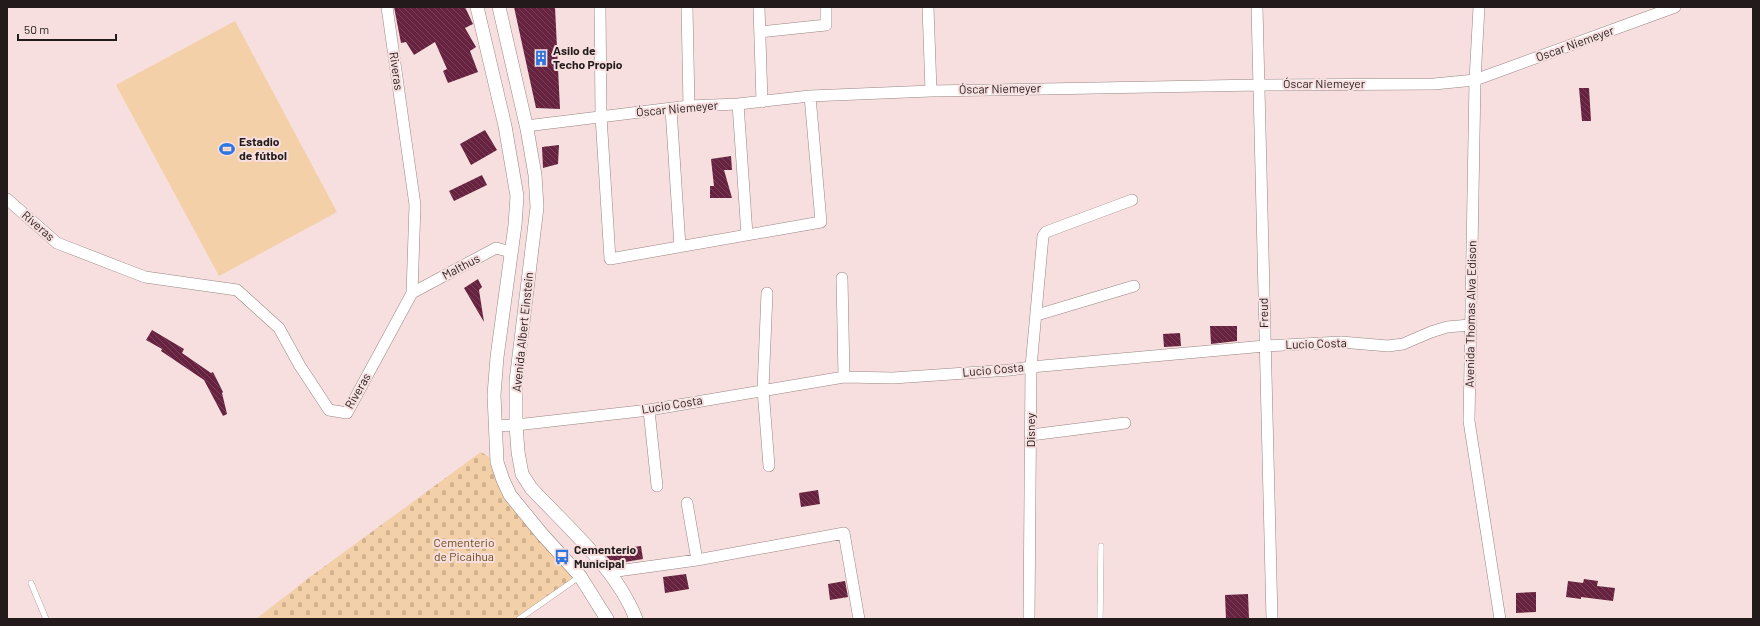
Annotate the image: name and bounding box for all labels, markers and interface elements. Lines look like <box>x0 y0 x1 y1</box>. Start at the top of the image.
scale bar <box>18 16 116 42</box>
text: 50 m <box>24 22 49 36</box>
street label: Oscar Niemeyer <box>1534 22 1616 64</box>
place label: Asilo de Techo Propio <box>553 43 623 71</box>
building icon: Asilo de Techo Propio <box>532 49 550 67</box>
street label: Riveras <box>387 51 407 91</box>
street label: Óscar Niemeyer <box>1283 76 1366 90</box>
street label: Óscar Niemeyer <box>959 80 1042 96</box>
street label: Óscar Niemeyer <box>635 97 719 119</box>
place label: Estadio de fútbol <box>239 134 287 162</box>
sports icon: Estadio de fútbol <box>218 140 236 158</box>
street label: Riveras <box>20 207 58 243</box>
street label: Avenida Thomas Alva Edison <box>1462 240 1478 388</box>
street label: Malthus <box>439 250 482 282</box>
street label: Avenida Albert Einstein <box>509 271 535 392</box>
street label: Freud <box>1256 298 1270 328</box>
street label: Lucio Costa <box>1285 335 1347 351</box>
street label: Lucio Costa <box>962 359 1024 379</box>
street label: Riveras <box>341 370 373 411</box>
street label: Lucio Costa <box>640 392 703 416</box>
street label: Disney <box>1023 412 1037 447</box>
park label: Cementerio de Picaihua <box>434 535 494 563</box>
place label: Cementerio Municipal <box>574 542 637 570</box>
bus stop icon: Cementerio Municipal <box>553 548 571 566</box>

